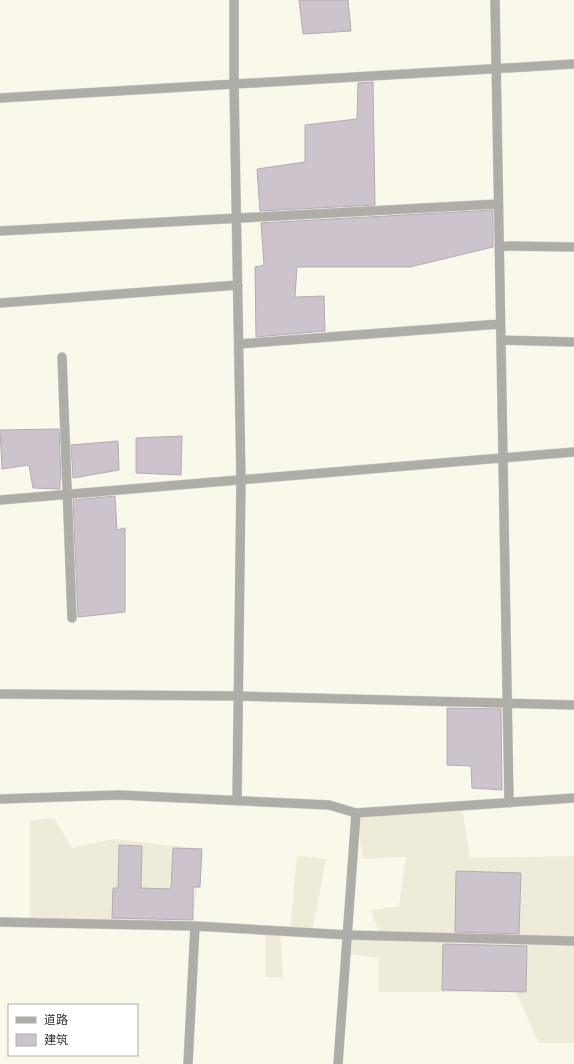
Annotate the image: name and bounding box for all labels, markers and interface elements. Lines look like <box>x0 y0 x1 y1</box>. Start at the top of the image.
legend <box>8 1004 138 1056</box>
text: 道路 <box>44 1011 68 1028</box>
text: 建筑 <box>44 1031 68 1048</box>

